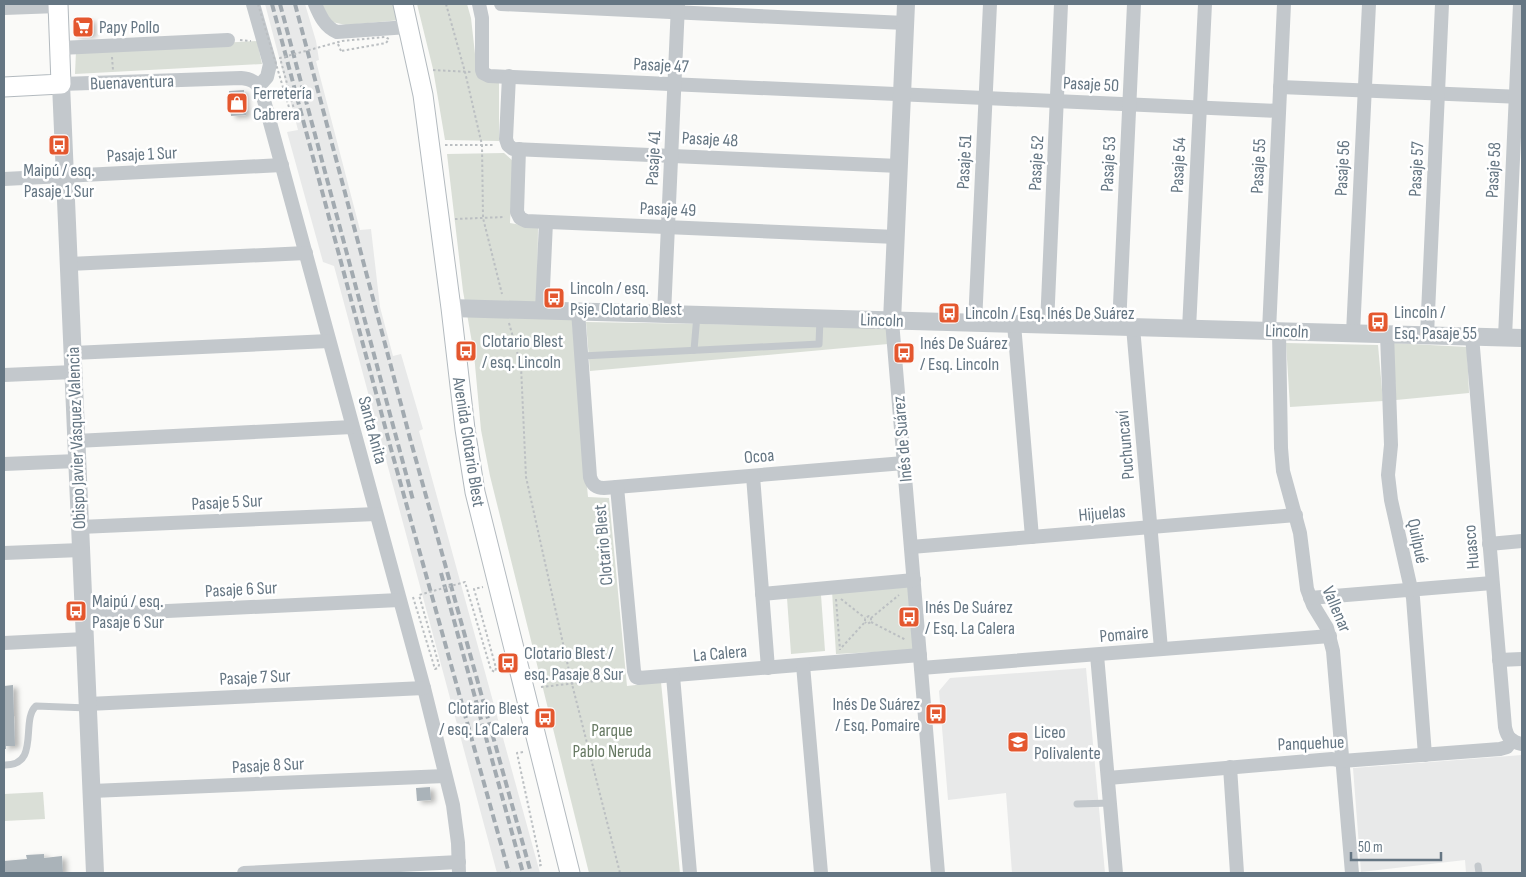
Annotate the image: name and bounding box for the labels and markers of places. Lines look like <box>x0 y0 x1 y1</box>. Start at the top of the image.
supermarket icon: Papy Pollo <box>71 15 95 39</box>
place label: Papy Pollo <box>99 17 160 38</box>
place label: Ferretería Cabrera <box>253 83 312 125</box>
shop icon: Ferretería Cabrera <box>225 91 249 115</box>
bus stop icon: Maipú / esq. Pasaje 1 Sur <box>47 133 71 157</box>
place label: Maipú / esq. Pasaje 1 Sur <box>23 160 95 202</box>
place label: Lincoln / esq. Psje. Clotario Blest <box>570 278 683 320</box>
bus stop icon: Lincoln / esq. Psje. Clotario Blest <box>542 286 566 310</box>
bus stop icon: Lincoln / Esq. Inés De Suárez <box>937 301 961 325</box>
place label: Lincoln / Esq. Pasaje 55 <box>1394 302 1477 344</box>
place label: Lincoln / Esq. Inés De Suárez <box>965 303 1135 324</box>
bus stop icon: Lincoln / Esq. Pasaje 55 <box>1366 310 1390 334</box>
place label: Clotario Blest / esq. Lincoln <box>482 331 564 373</box>
place label: Inés De Suárez / Esq. Lincoln <box>920 333 1008 375</box>
bus stop icon: Clotario Blest / esq. Lincoln <box>454 339 478 363</box>
bus stop icon: Inés De Suárez / Esq. Lincoln <box>892 341 916 365</box>
place label: Maipú / esq. Pasaje 6 Sur <box>92 591 164 633</box>
place label: Inés De Suárez / Esq. La Calera <box>925 597 1015 639</box>
bus stop icon: Maipú / esq. Pasaje 6 Sur <box>64 599 88 623</box>
bus stop icon: Inés De Suárez / Esq. La Calera <box>897 605 921 629</box>
place label: Clotario Blest / esq. Pasaje 8 Sur <box>524 643 624 685</box>
bus stop icon: Clotario Blest / esq. Pasaje 8 Sur <box>496 651 520 675</box>
place label: Inés De Suárez / Esq. Pomaire <box>832 694 921 736</box>
place label: Clotario Blest / esq. La Calera <box>439 698 529 740</box>
bus stop icon: Inés De Suárez / Esq. Pomaire <box>924 702 948 726</box>
bus stop icon: Clotario Blest / esq. La Calera <box>533 706 557 730</box>
place label: Liceo Polivalente <box>1034 722 1101 764</box>
school or university icon: Liceo Polivalente <box>1006 730 1030 754</box>

